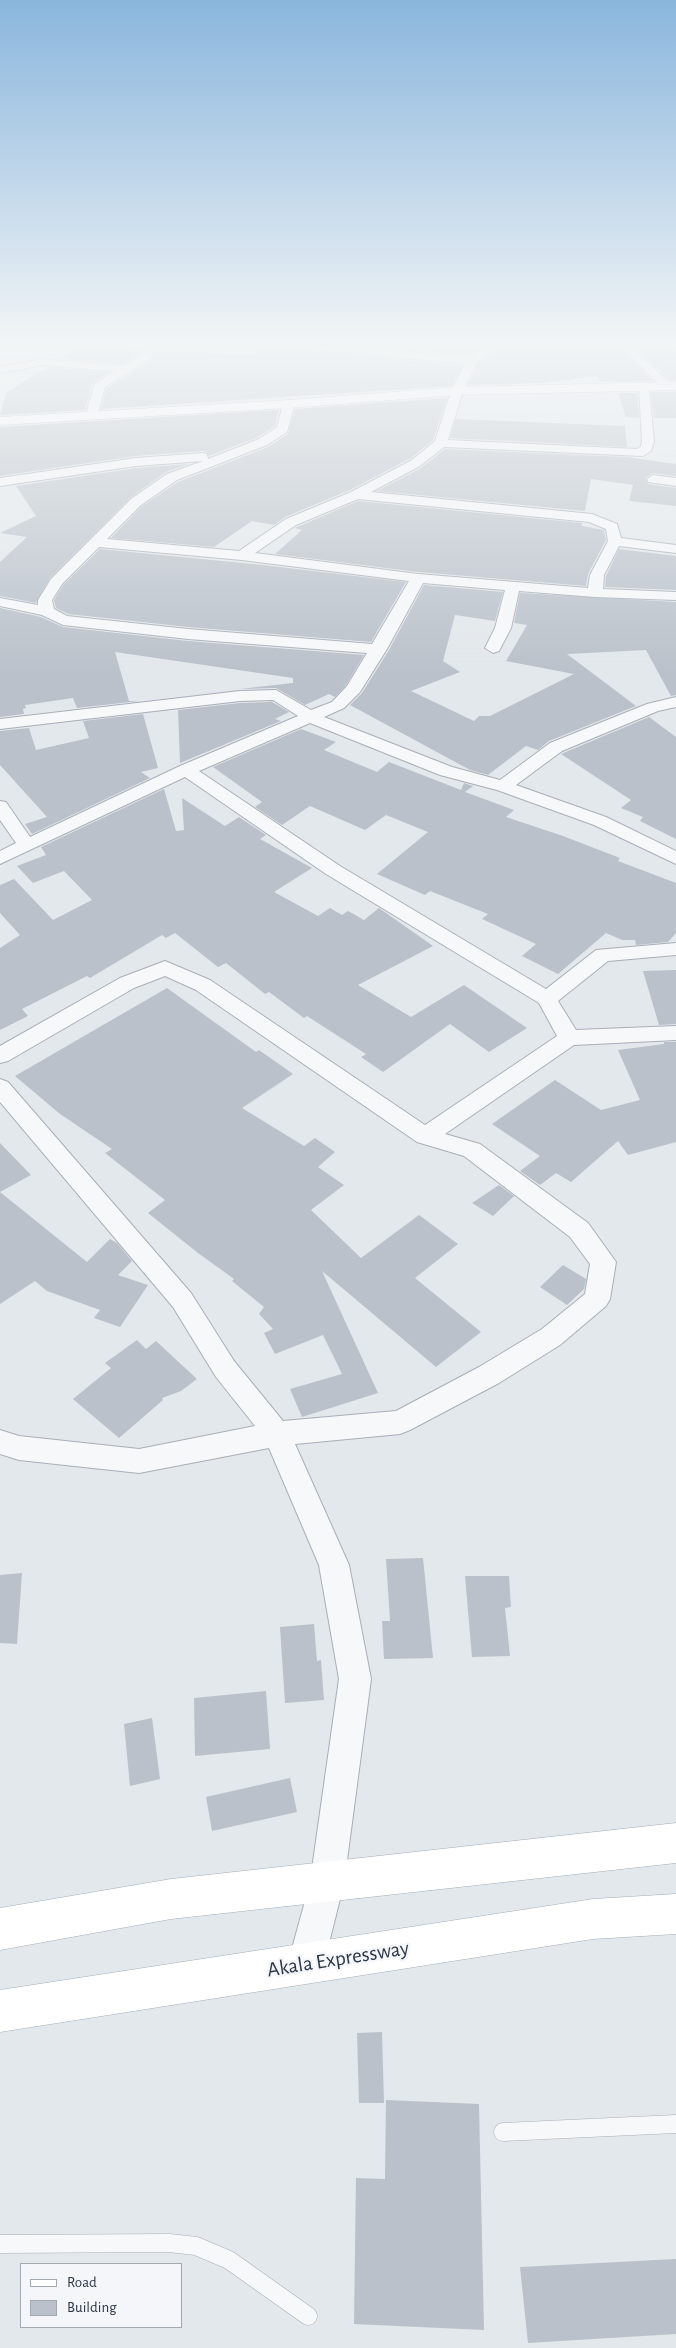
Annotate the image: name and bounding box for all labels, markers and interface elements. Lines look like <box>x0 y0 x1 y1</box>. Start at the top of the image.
street label: Akala Expressway <box>265 1935 411 1983</box>
legend <box>20 2263 182 2328</box>
text: Road <box>67 2275 97 2290</box>
text: Building <box>67 2300 117 2315</box>

